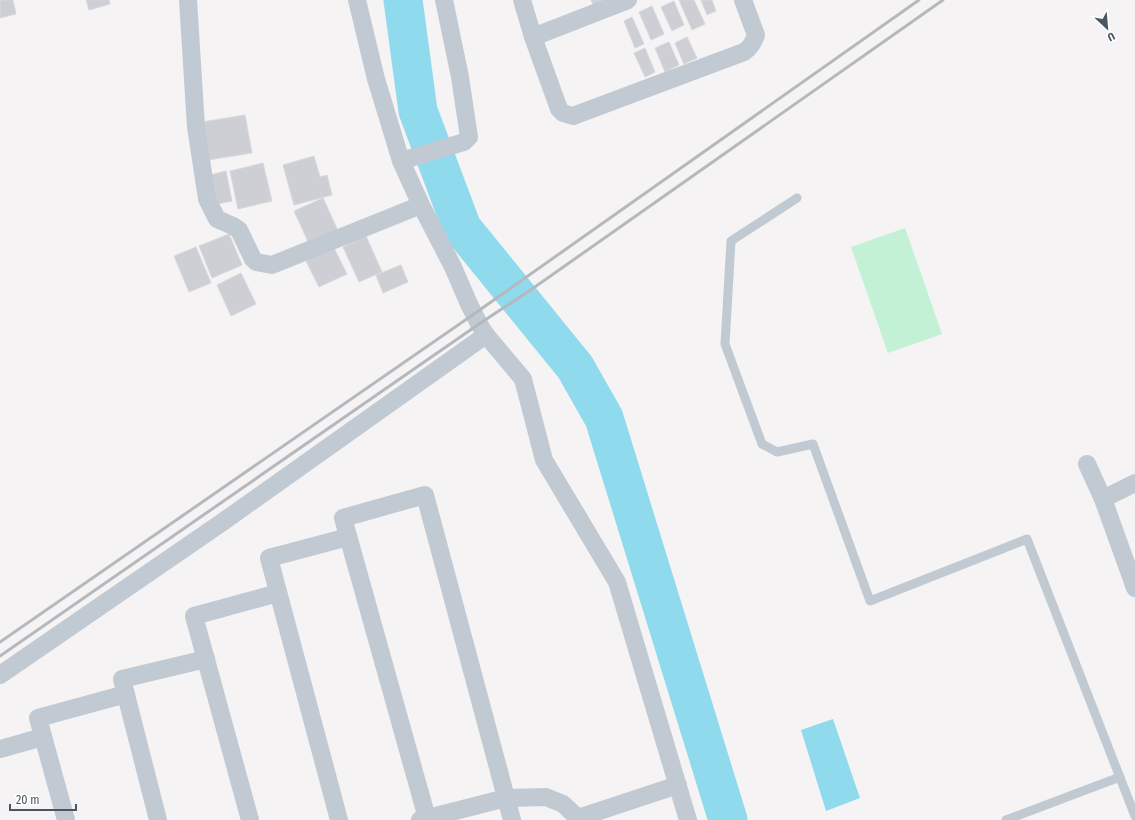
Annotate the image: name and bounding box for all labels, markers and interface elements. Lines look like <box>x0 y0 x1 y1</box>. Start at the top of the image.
north arrow <box>1087 8 1127 48</box>
text: U <box>1105 29 1117 44</box>
scale bar <box>10 786 76 812</box>
text: 20 m <box>16 793 40 807</box>

